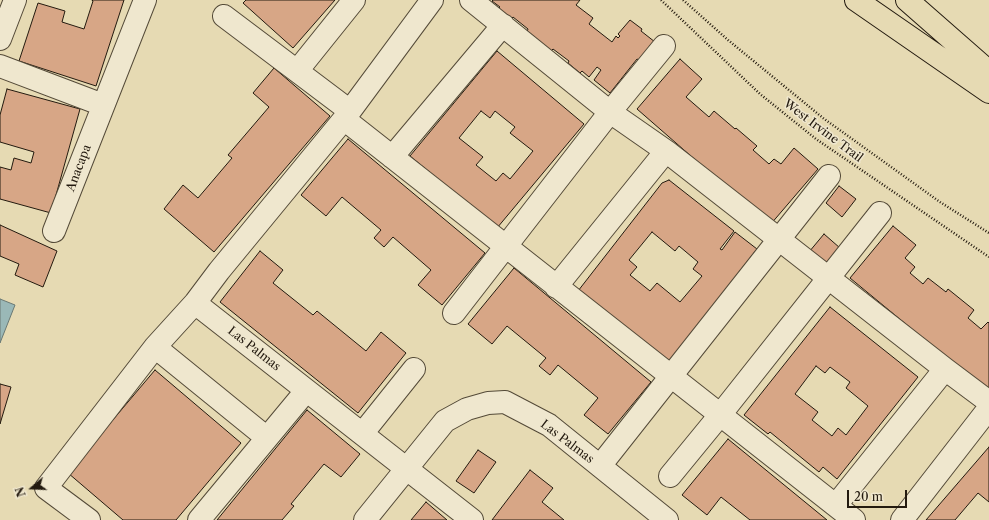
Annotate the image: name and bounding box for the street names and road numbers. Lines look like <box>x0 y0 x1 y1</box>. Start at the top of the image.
street label: West Irvine Trail <box>781 97 865 165</box>
street label: Anacapa <box>63 143 95 193</box>
street label: Las Palmas <box>225 324 283 374</box>
street label: Las Palmas <box>538 417 596 467</box>

